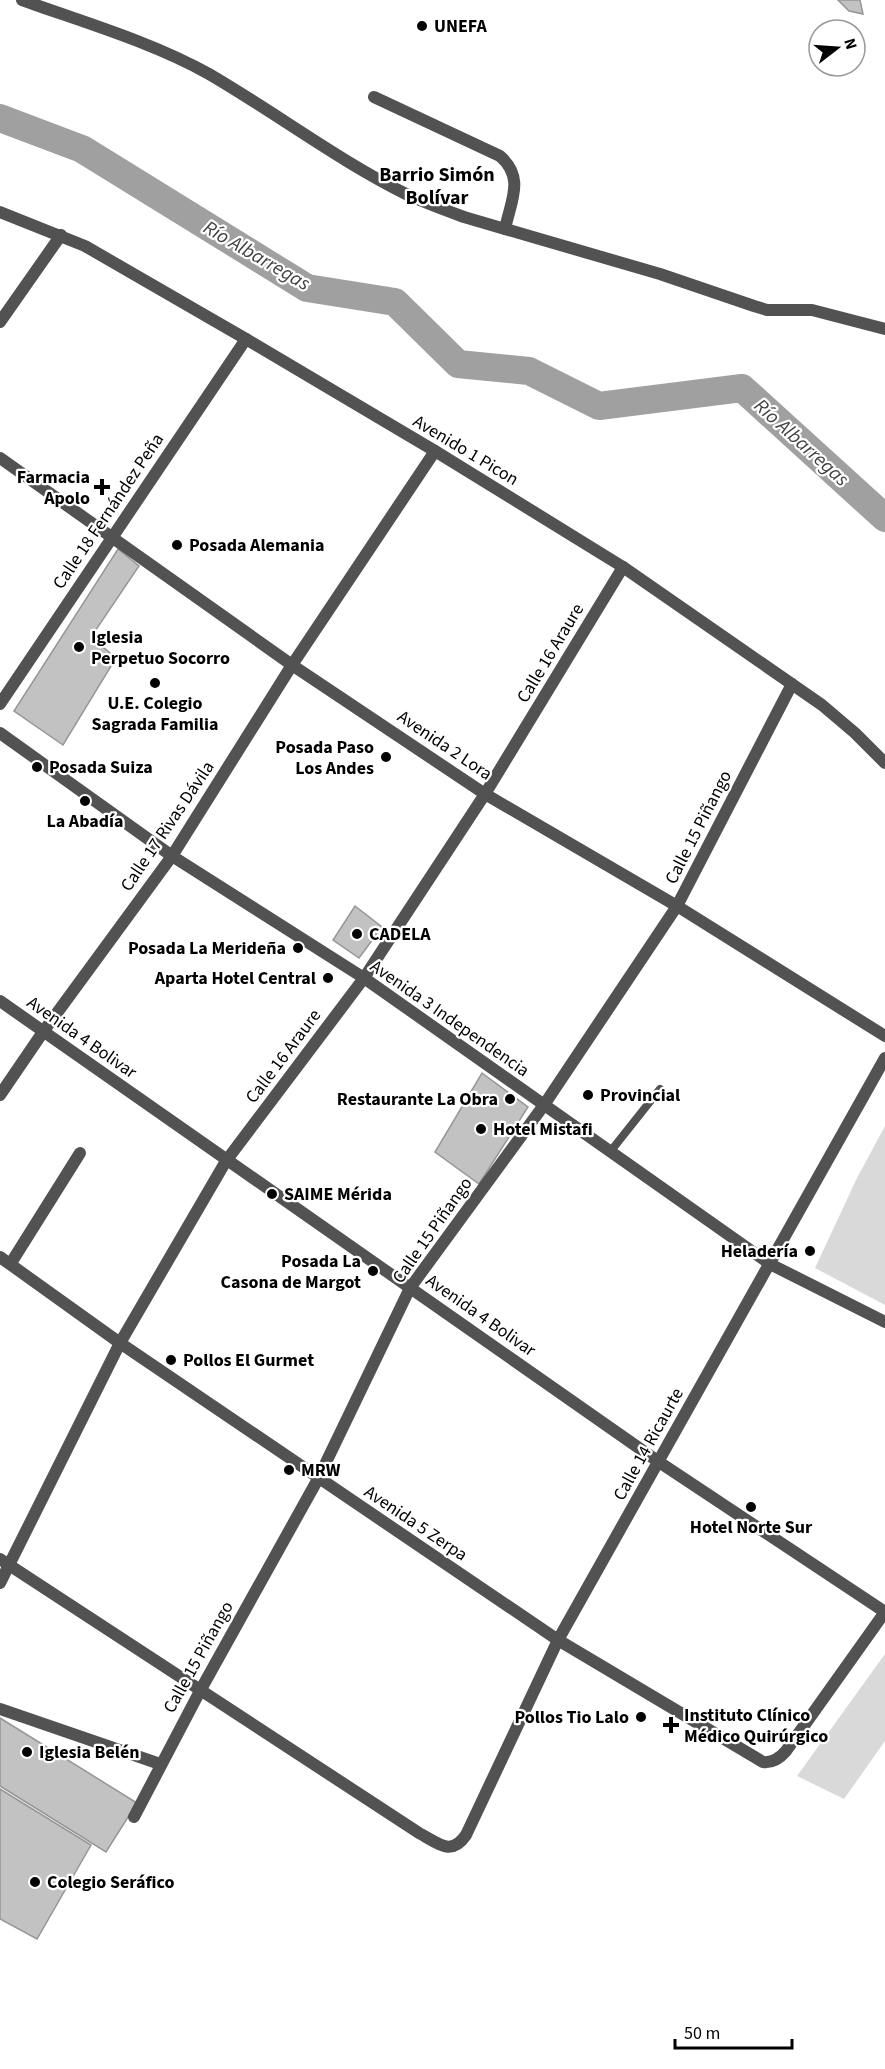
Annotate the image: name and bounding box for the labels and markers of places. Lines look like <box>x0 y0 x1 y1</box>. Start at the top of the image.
place label: UNEFA <box>434 14 488 39</box>
marker: UNEFA <box>415 19 429 33</box>
place label: Farmacia Apolo <box>17 465 90 511</box>
marker: Farmacia Apolo <box>95 480 109 494</box>
place label: Posada Alemania <box>189 533 325 558</box>
marker: Posada Alemania <box>170 538 184 552</box>
place label: Iglesia Perpetuo Socorro <box>91 625 230 671</box>
marker: Iglesia Perpetuo Socorro <box>72 640 86 654</box>
marker: U.E. Colegio Sagrada Familia <box>148 676 162 690</box>
place label: U.E. Colegio Sagrada Familia <box>92 691 218 737</box>
place label: Posada Paso Los Andes <box>275 735 374 781</box>
marker: Posada Paso Los Andes <box>379 750 393 764</box>
place label: Posada Suiza <box>49 755 153 780</box>
marker: Posada Suiza <box>30 760 44 774</box>
marker: La Abadía <box>78 794 92 808</box>
place label: La Abadía <box>46 809 124 834</box>
place label: CADELA <box>369 922 431 947</box>
marker: CADELA <box>350 927 364 941</box>
place label: Posada La Merideña <box>128 936 286 961</box>
marker: Posada La Merideña <box>291 941 305 955</box>
place label: Aparta Hotel Central <box>154 966 316 991</box>
marker: Aparta Hotel Central <box>321 971 335 985</box>
place label: Provincial <box>600 1083 680 1108</box>
place label: Restaurante La Obra <box>337 1087 498 1112</box>
marker: Provincial <box>581 1088 595 1102</box>
marker: Restaurante La Obra <box>503 1092 517 1106</box>
place label: Hotel Mistafi <box>493 1117 593 1142</box>
marker: Hotel Mistafi <box>474 1122 488 1136</box>
place label: SAIME Mérida <box>284 1182 392 1207</box>
marker: SAIME Mérida <box>265 1187 279 1201</box>
place label: Heladería <box>721 1239 798 1264</box>
marker: Heladería <box>803 1244 817 1258</box>
place label: Posada La Casona de Margot <box>221 1249 361 1295</box>
marker: Posada La Casona de Margot <box>366 1264 380 1278</box>
place label: Pollos El Gurmet <box>183 1348 314 1373</box>
marker: Pollos El Gurmet <box>164 1353 178 1367</box>
place label: MRW <box>301 1458 341 1483</box>
marker: MRW <box>282 1463 296 1477</box>
marker: Hotel Norte Sur <box>744 1500 758 1514</box>
place label: Hotel Norte Sur <box>690 1515 813 1540</box>
place label: Instituto Clínico Médico Quirúrgico <box>684 1703 828 1749</box>
place label: Pollos Tio Lalo <box>514 1705 629 1730</box>
marker: Pollos Tio Lalo <box>634 1710 648 1724</box>
marker: Instituto Clínico Médico Quirúrgico <box>662 1716 680 1734</box>
place label: Iglesia Belén <box>39 1740 140 1765</box>
marker: Iglesia Belén <box>20 1745 34 1759</box>
place label: Colegio Seráfico <box>47 1870 174 1895</box>
marker: Colegio Seráfico <box>28 1875 42 1889</box>

